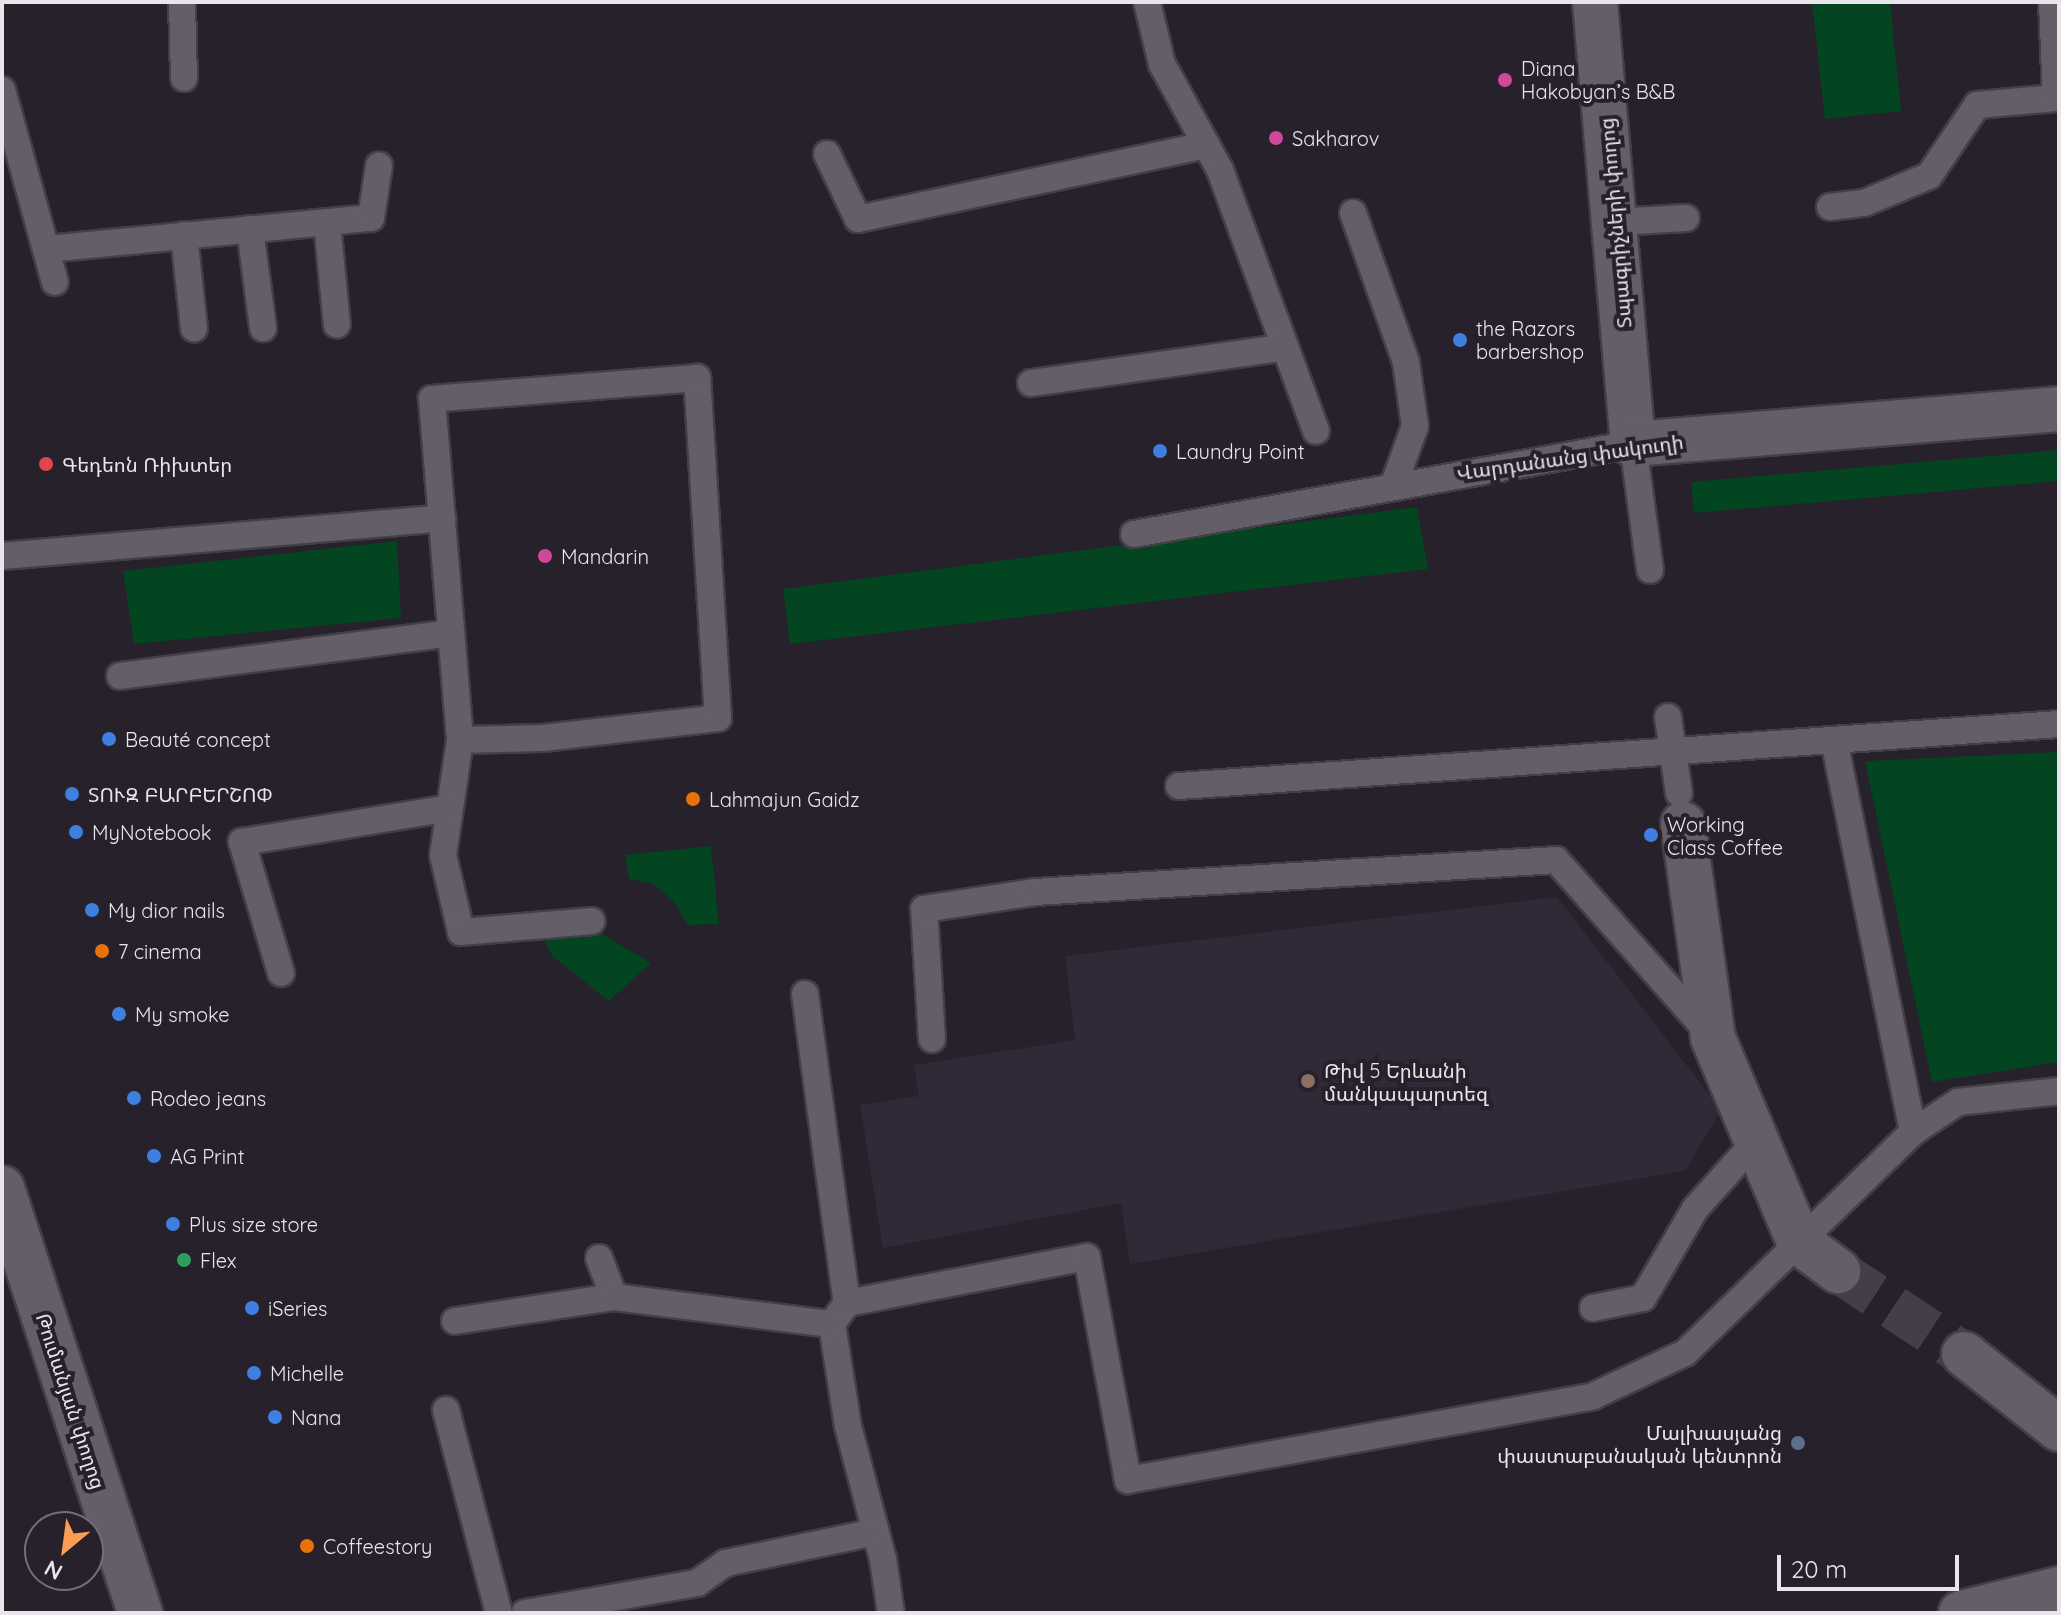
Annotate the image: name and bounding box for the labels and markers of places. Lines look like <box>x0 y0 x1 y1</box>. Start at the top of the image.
place label: Diana Hakobyan’s B&B <box>1521 56 1675 103</box>
marker: Diana Hakobyan’s B&B <box>1496 71 1514 89</box>
place label: Sakharov <box>1292 126 1379 150</box>
marker: Sakharov <box>1267 129 1285 147</box>
place label: the Razors barbershop <box>1476 316 1584 363</box>
marker: the Razors barbershop <box>1451 331 1469 349</box>
place label: Laundry Point <box>1176 439 1305 463</box>
marker: Laundry Point <box>1151 442 1169 460</box>
place label: Գեդեոն Ռիխտեր <box>62 452 232 476</box>
marker: Գեդեոն Ռիխտեր <box>37 455 55 473</box>
place label: Mandarin <box>561 544 649 568</box>
marker: Mandarin <box>536 547 554 565</box>
place label: Beauté concept <box>125 727 271 751</box>
marker: Beauté concept <box>100 730 118 748</box>
place label: ՏՈՒԶ ԲԱՐԲԵՐՇՈՓ <box>88 782 273 806</box>
marker: ՏՈՒԶ ԲԱՐԲԵՐՇՈՓ <box>63 785 81 803</box>
place label: Lahmajun Gaidz <box>709 787 860 811</box>
marker: Lahmajun Gaidz <box>684 790 702 808</box>
place label: Working Class Coffee <box>1667 812 1783 859</box>
place label: MyNotebook <box>92 820 211 844</box>
marker: MyNotebook <box>67 823 85 841</box>
marker: Working Class Coffee <box>1642 826 1660 844</box>
place label: My dior nails <box>108 898 225 922</box>
marker: My dior nails <box>83 901 101 919</box>
place label: 7 cinema <box>118 939 202 963</box>
marker: 7 cinema <box>93 942 111 960</box>
place label: My smoke <box>135 1002 230 1026</box>
marker: My smoke <box>110 1005 128 1023</box>
place label: Թիվ 5 Երևանի մանկապարտեզ <box>1324 1058 1488 1105</box>
marker: Թիվ 5 Երևանի մանկապարտեզ <box>1299 1072 1317 1090</box>
place label: Rodeo jeans <box>150 1086 266 1110</box>
marker: Rodeo jeans <box>125 1089 143 1107</box>
place label: AG Print <box>170 1144 244 1168</box>
marker: AG Print <box>145 1147 163 1165</box>
place label: Plus size store <box>189 1212 318 1236</box>
marker: Plus size store <box>164 1215 182 1233</box>
place label: Flex <box>200 1248 237 1272</box>
marker: Flex <box>175 1251 193 1269</box>
place label: iSeries <box>268 1296 327 1320</box>
marker: iSeries <box>243 1299 261 1317</box>
place label: Michelle <box>270 1361 344 1385</box>
marker: Michelle <box>245 1364 263 1382</box>
place label: Nana <box>291 1405 341 1429</box>
marker: Nana <box>266 1408 284 1426</box>
place label: Մալխասյանց փաստաբանական կենտրոն <box>1497 1420 1782 1467</box>
marker: Մալխասյանց փաստաբանական կենտրոն <box>1789 1434 1807 1452</box>
place label: Coffeestory <box>323 1534 432 1558</box>
marker: Coffeestory <box>298 1537 316 1555</box>

